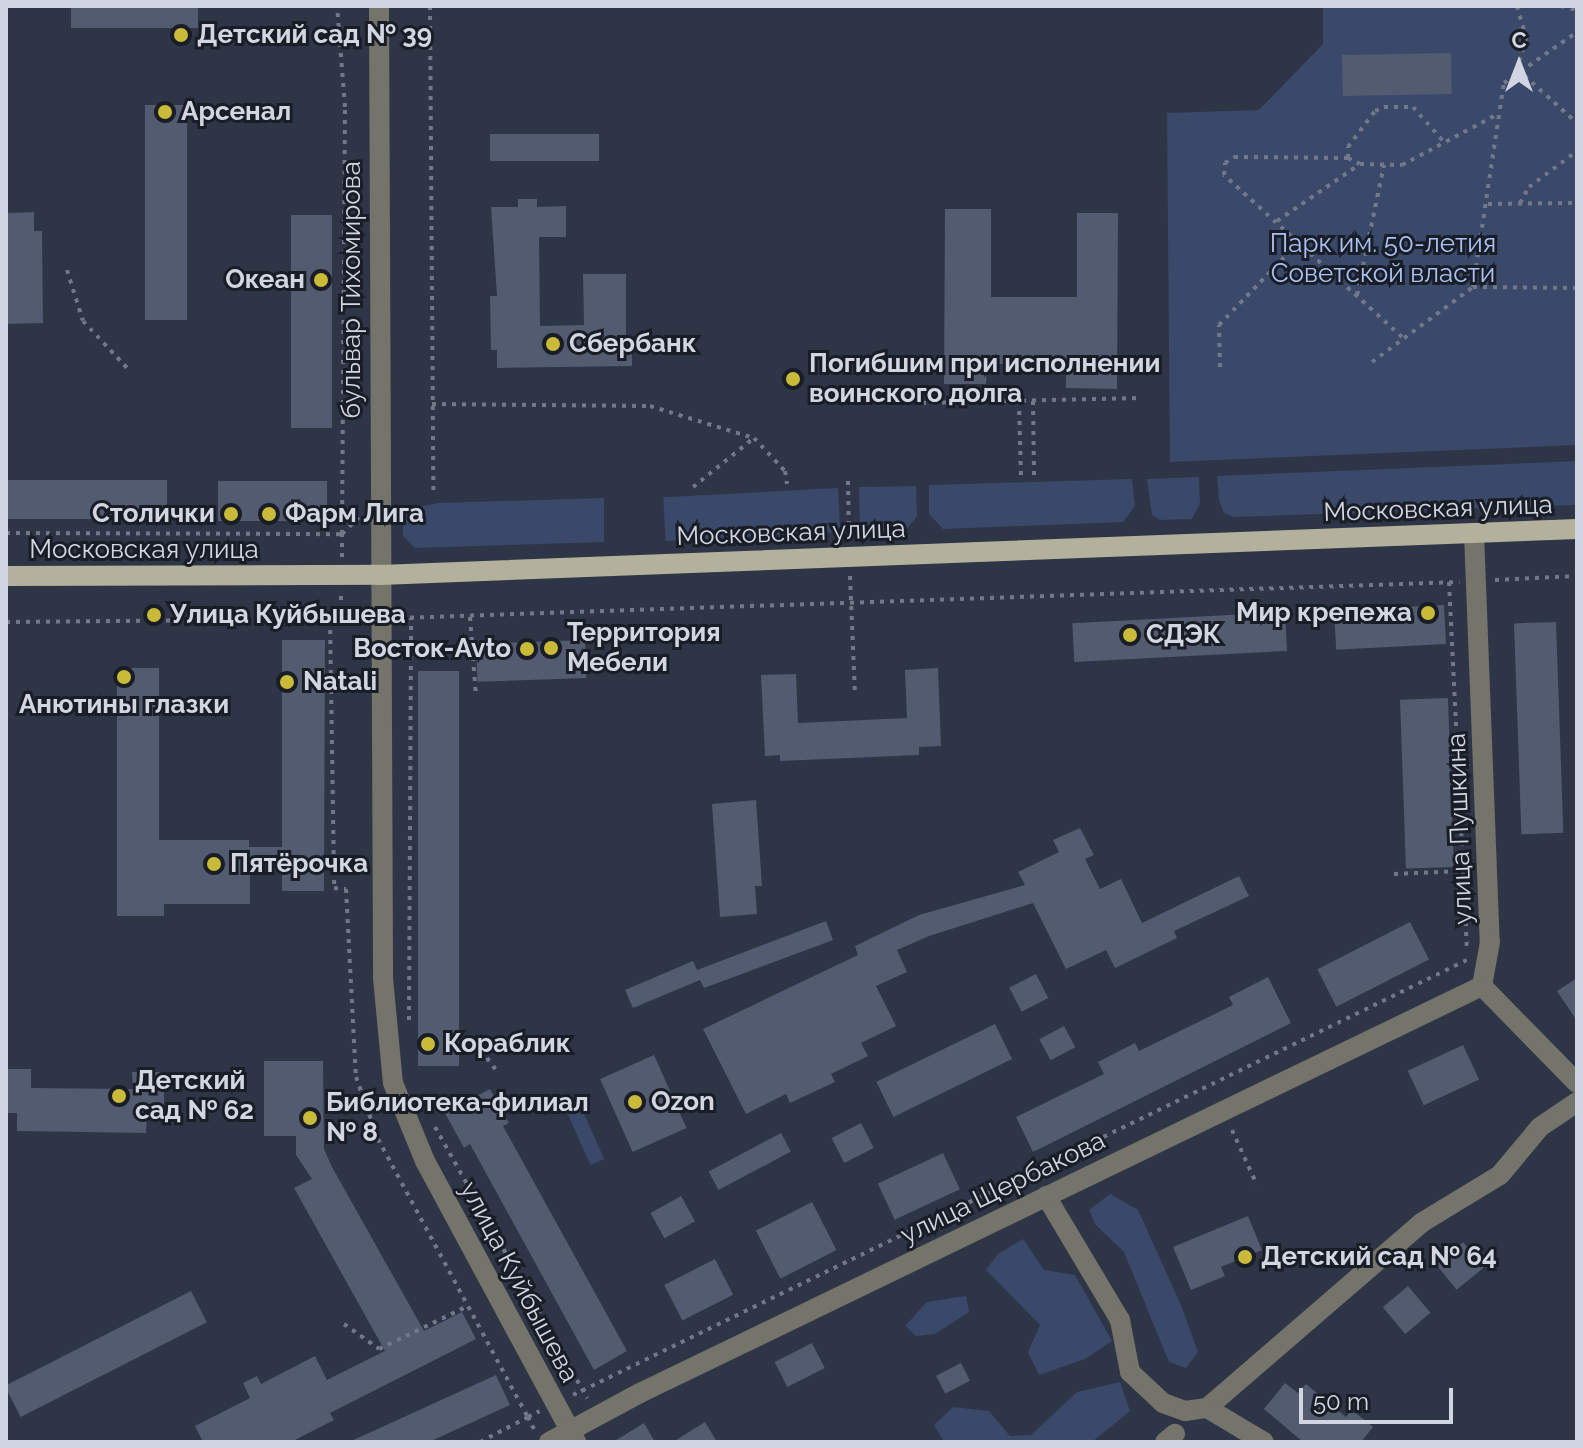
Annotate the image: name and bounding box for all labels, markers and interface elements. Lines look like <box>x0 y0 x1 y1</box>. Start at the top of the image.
place label: Детский сад № 39 <box>197 19 432 51</box>
north arrow <box>1479 24 1559 104</box>
marker: Детский сад № 39 <box>172 26 190 44</box>
text: С <box>1511 27 1527 53</box>
place label: Арсенал <box>181 96 291 128</box>
marker: Арсенал <box>156 103 174 121</box>
street label: бульвар Тихомирова <box>336 161 368 419</box>
park label: Парк им. 50-летия Советской власти <box>1270 228 1496 290</box>
place label: Океан <box>225 264 305 296</box>
marker: Океан <box>312 271 330 289</box>
place label: Сбербанк <box>569 328 696 360</box>
marker: Сбербанк <box>544 335 562 353</box>
place label: Погибшим при исполнении воинского долга <box>809 348 1160 410</box>
marker: Погибшим при исполнении воинского долга <box>784 370 802 388</box>
street label: Московская улица <box>1322 489 1554 529</box>
place label: Столички <box>92 498 215 530</box>
place label: Фарм Лига <box>285 498 424 530</box>
marker: Столички <box>222 505 240 523</box>
marker: Фарм Лига <box>260 505 278 523</box>
street label: Московская улица <box>675 513 907 553</box>
street label: Московская улица <box>29 534 259 566</box>
place label: Мир крепежа <box>1236 597 1412 629</box>
place label: Улица Куйбышева <box>170 599 406 631</box>
marker: Мир крепежа <box>1419 604 1437 622</box>
marker: Улица Куйбышева <box>145 606 163 624</box>
place label: Территория Мебели <box>567 617 721 678</box>
place label: СДЭК <box>1146 619 1221 651</box>
marker: СДЭК <box>1121 626 1139 644</box>
place label: Восток-Avto <box>353 633 511 665</box>
marker: Территория Мебели <box>542 639 560 657</box>
marker: Восток-Avto <box>518 640 536 658</box>
place label: Natali <box>303 666 377 698</box>
marker: Анютины глазки <box>115 668 133 686</box>
marker: Natali <box>278 673 296 691</box>
place label: Анютины глазки <box>19 689 229 721</box>
street label: улица Пушкина <box>1441 733 1479 925</box>
place label: Пятёрочка <box>230 848 368 880</box>
marker: Пятёрочка <box>205 855 223 873</box>
place label: Кораблик <box>444 1028 571 1060</box>
marker: Кораблик <box>419 1035 437 1053</box>
place label: Детский сад № 62 <box>135 1065 254 1126</box>
place label: Ozon <box>651 1086 715 1118</box>
marker: Детский сад № 62 <box>110 1087 128 1105</box>
place label: Библиотека-филиал № 8 <box>326 1087 589 1148</box>
marker: Ozon <box>626 1093 644 1111</box>
marker: Библиотека-филиал № 8 <box>301 1109 319 1127</box>
street label: улица Щербакова <box>896 1125 1110 1251</box>
street label: улица Куйбышева <box>453 1176 585 1388</box>
place label: Детский сад № 64 <box>1261 1241 1497 1273</box>
marker: Детский сад № 64 <box>1236 1248 1254 1266</box>
scale bar <box>1303 1372 1457 1422</box>
text: 50 m <box>1313 1387 1369 1416</box>

